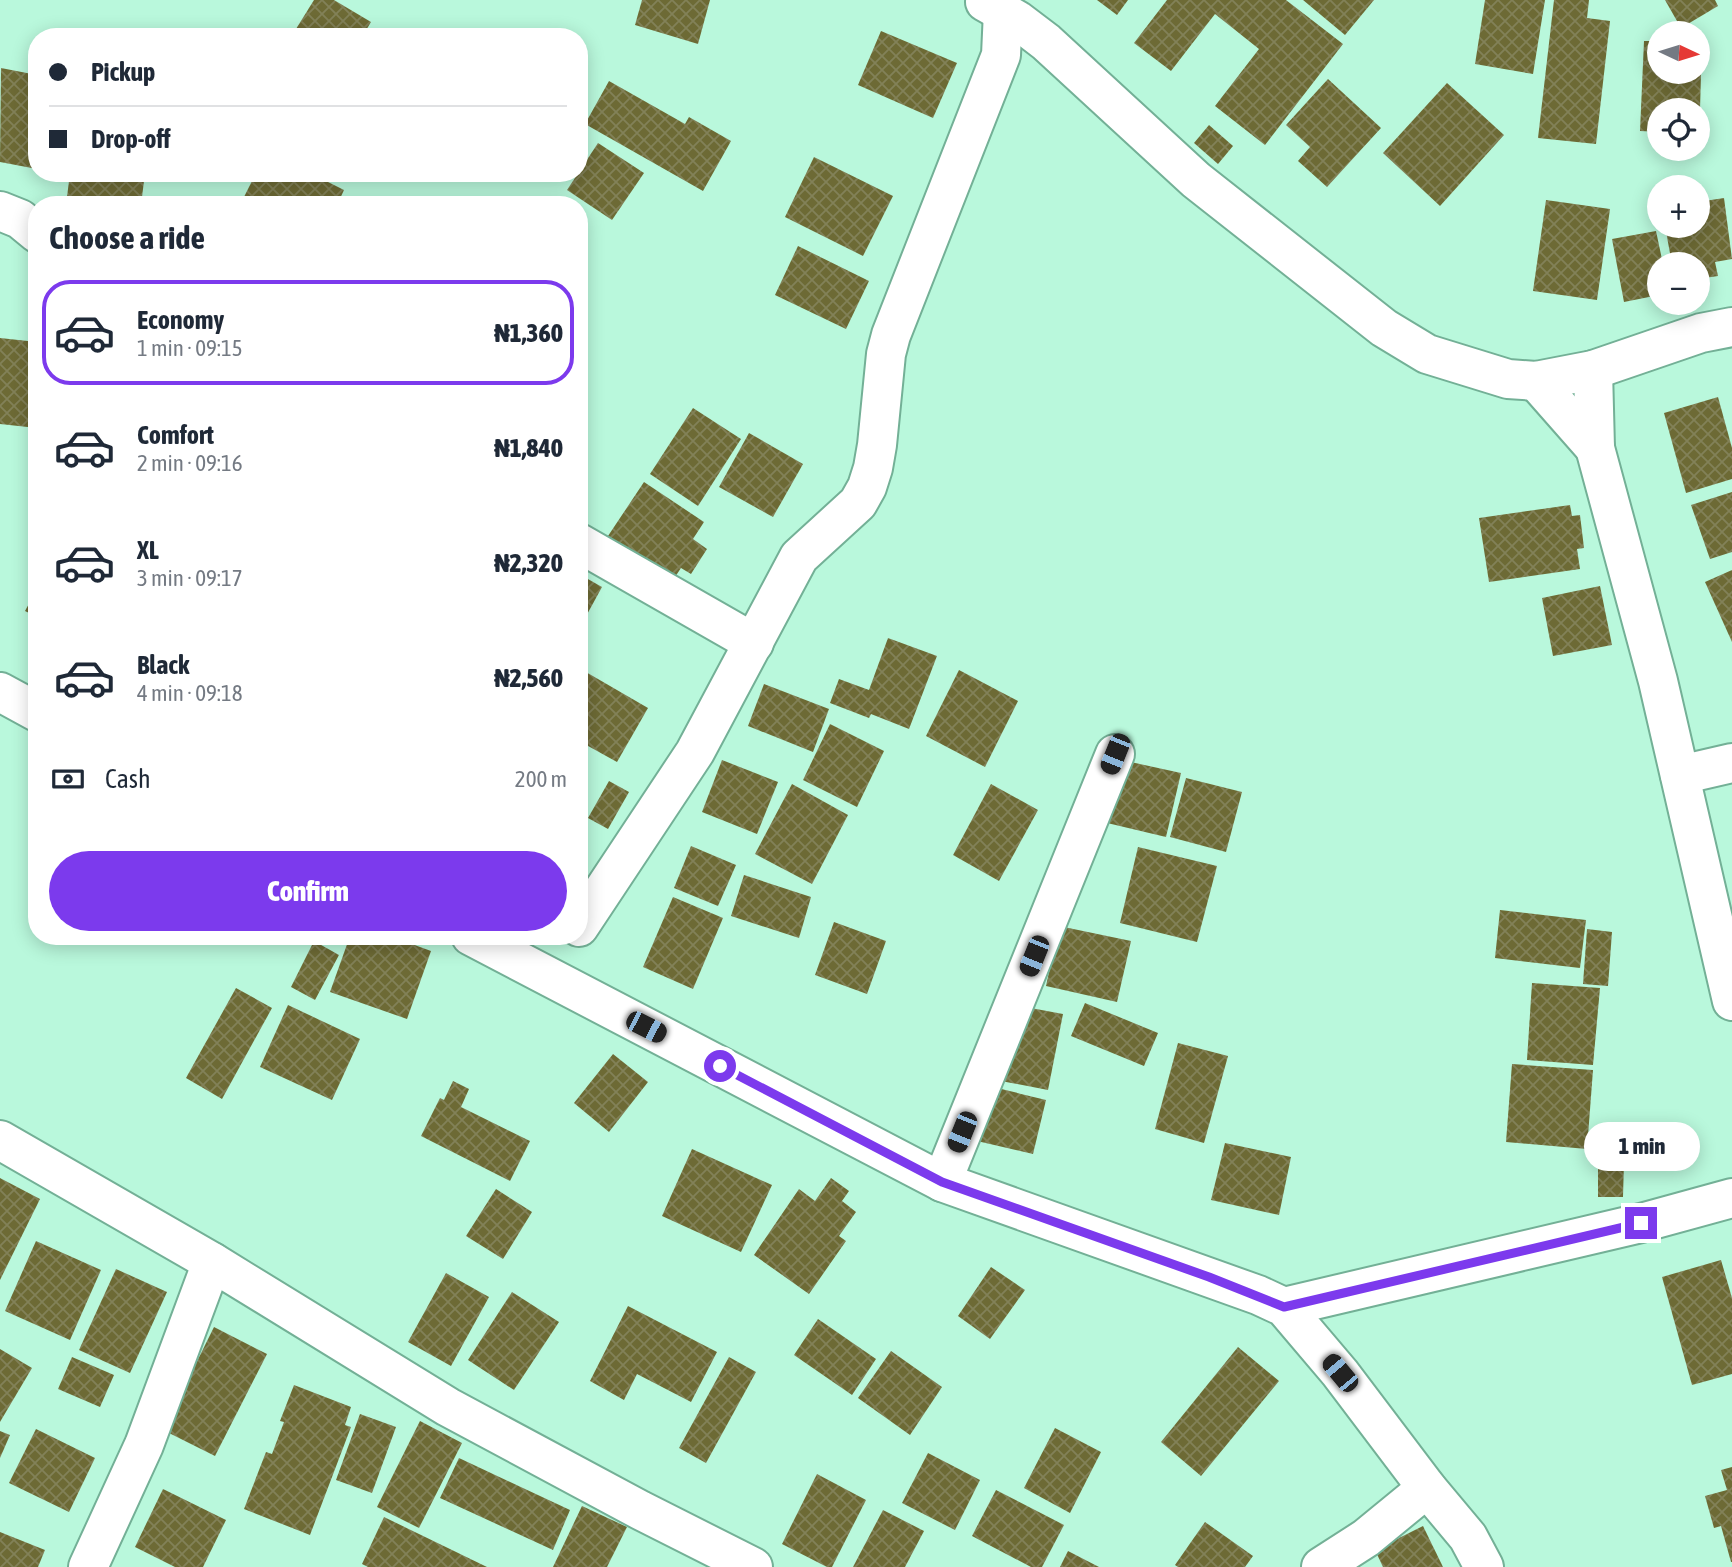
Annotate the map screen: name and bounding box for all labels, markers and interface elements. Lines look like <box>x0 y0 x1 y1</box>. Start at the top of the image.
north arrow <box>1647 21 1710 84</box>
map controls <box>1647 21 1710 315</box>
text: Pickup <box>91 57 155 87</box>
button: locate <box>1647 98 1710 161</box>
text: Drop-off <box>91 124 171 154</box>
button: + <box>1647 175 1710 238</box>
text: Choose a ride <box>49 219 205 256</box>
button: − <box>1647 252 1710 315</box>
icon: car <box>53 301 116 364</box>
text: Economy <box>137 305 224 335</box>
text: ₦1,360 <box>494 318 563 348</box>
text: 1 min · 09:15 <box>137 335 243 361</box>
icon: car <box>53 416 116 479</box>
text: Comfort <box>137 420 214 450</box>
text: ₦1,840 <box>494 433 563 463</box>
text: 2 min · 09:16 <box>137 450 243 476</box>
icon: car <box>53 531 116 594</box>
text: XL <box>137 535 159 565</box>
text: ₦2,320 <box>494 548 563 578</box>
text: 3 min · 09:17 <box>137 565 243 591</box>
icon: car <box>53 646 116 709</box>
text: Black <box>137 650 189 680</box>
text: ₦2,560 <box>494 663 563 693</box>
text: 4 min · 09:18 <box>137 680 243 706</box>
car <box>1098 731 1133 777</box>
icon: cash <box>49 760 87 798</box>
text: Cash <box>105 764 151 794</box>
text: 200 m <box>515 766 567 792</box>
button: Confirm <box>49 851 567 931</box>
car <box>1017 933 1052 979</box>
car <box>623 1008 670 1046</box>
route start <box>704 1050 736 1082</box>
car <box>945 1109 980 1155</box>
callout: 1 min <box>1583 1122 1699 1170</box>
text: 1 min <box>1619 1133 1665 1159</box>
route end <box>1625 1207 1657 1239</box>
car <box>1319 1350 1362 1396</box>

